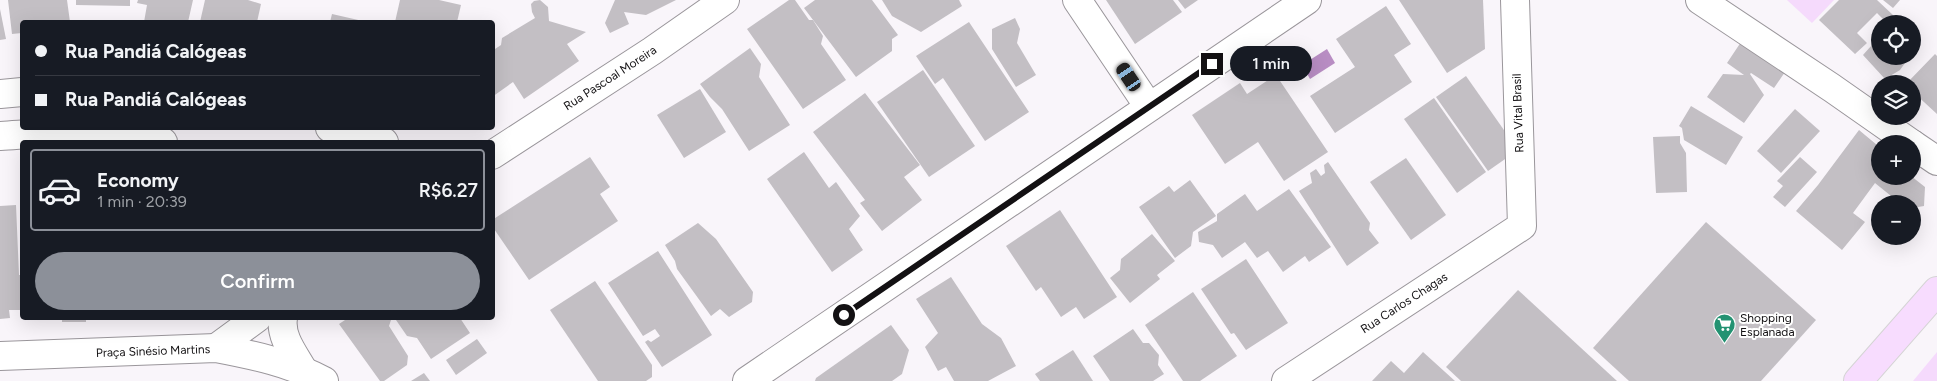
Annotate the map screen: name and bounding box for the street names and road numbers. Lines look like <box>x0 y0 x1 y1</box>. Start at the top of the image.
street label: Rua Pascoal Moreira <box>561 43 659 113</box>
street label: Rua Vital Brasil <box>1510 73 1526 153</box>
street label: Rua Carlos Chagas <box>1358 270 1450 336</box>
street label: Praça Sinésio Martins <box>96 342 211 360</box>

